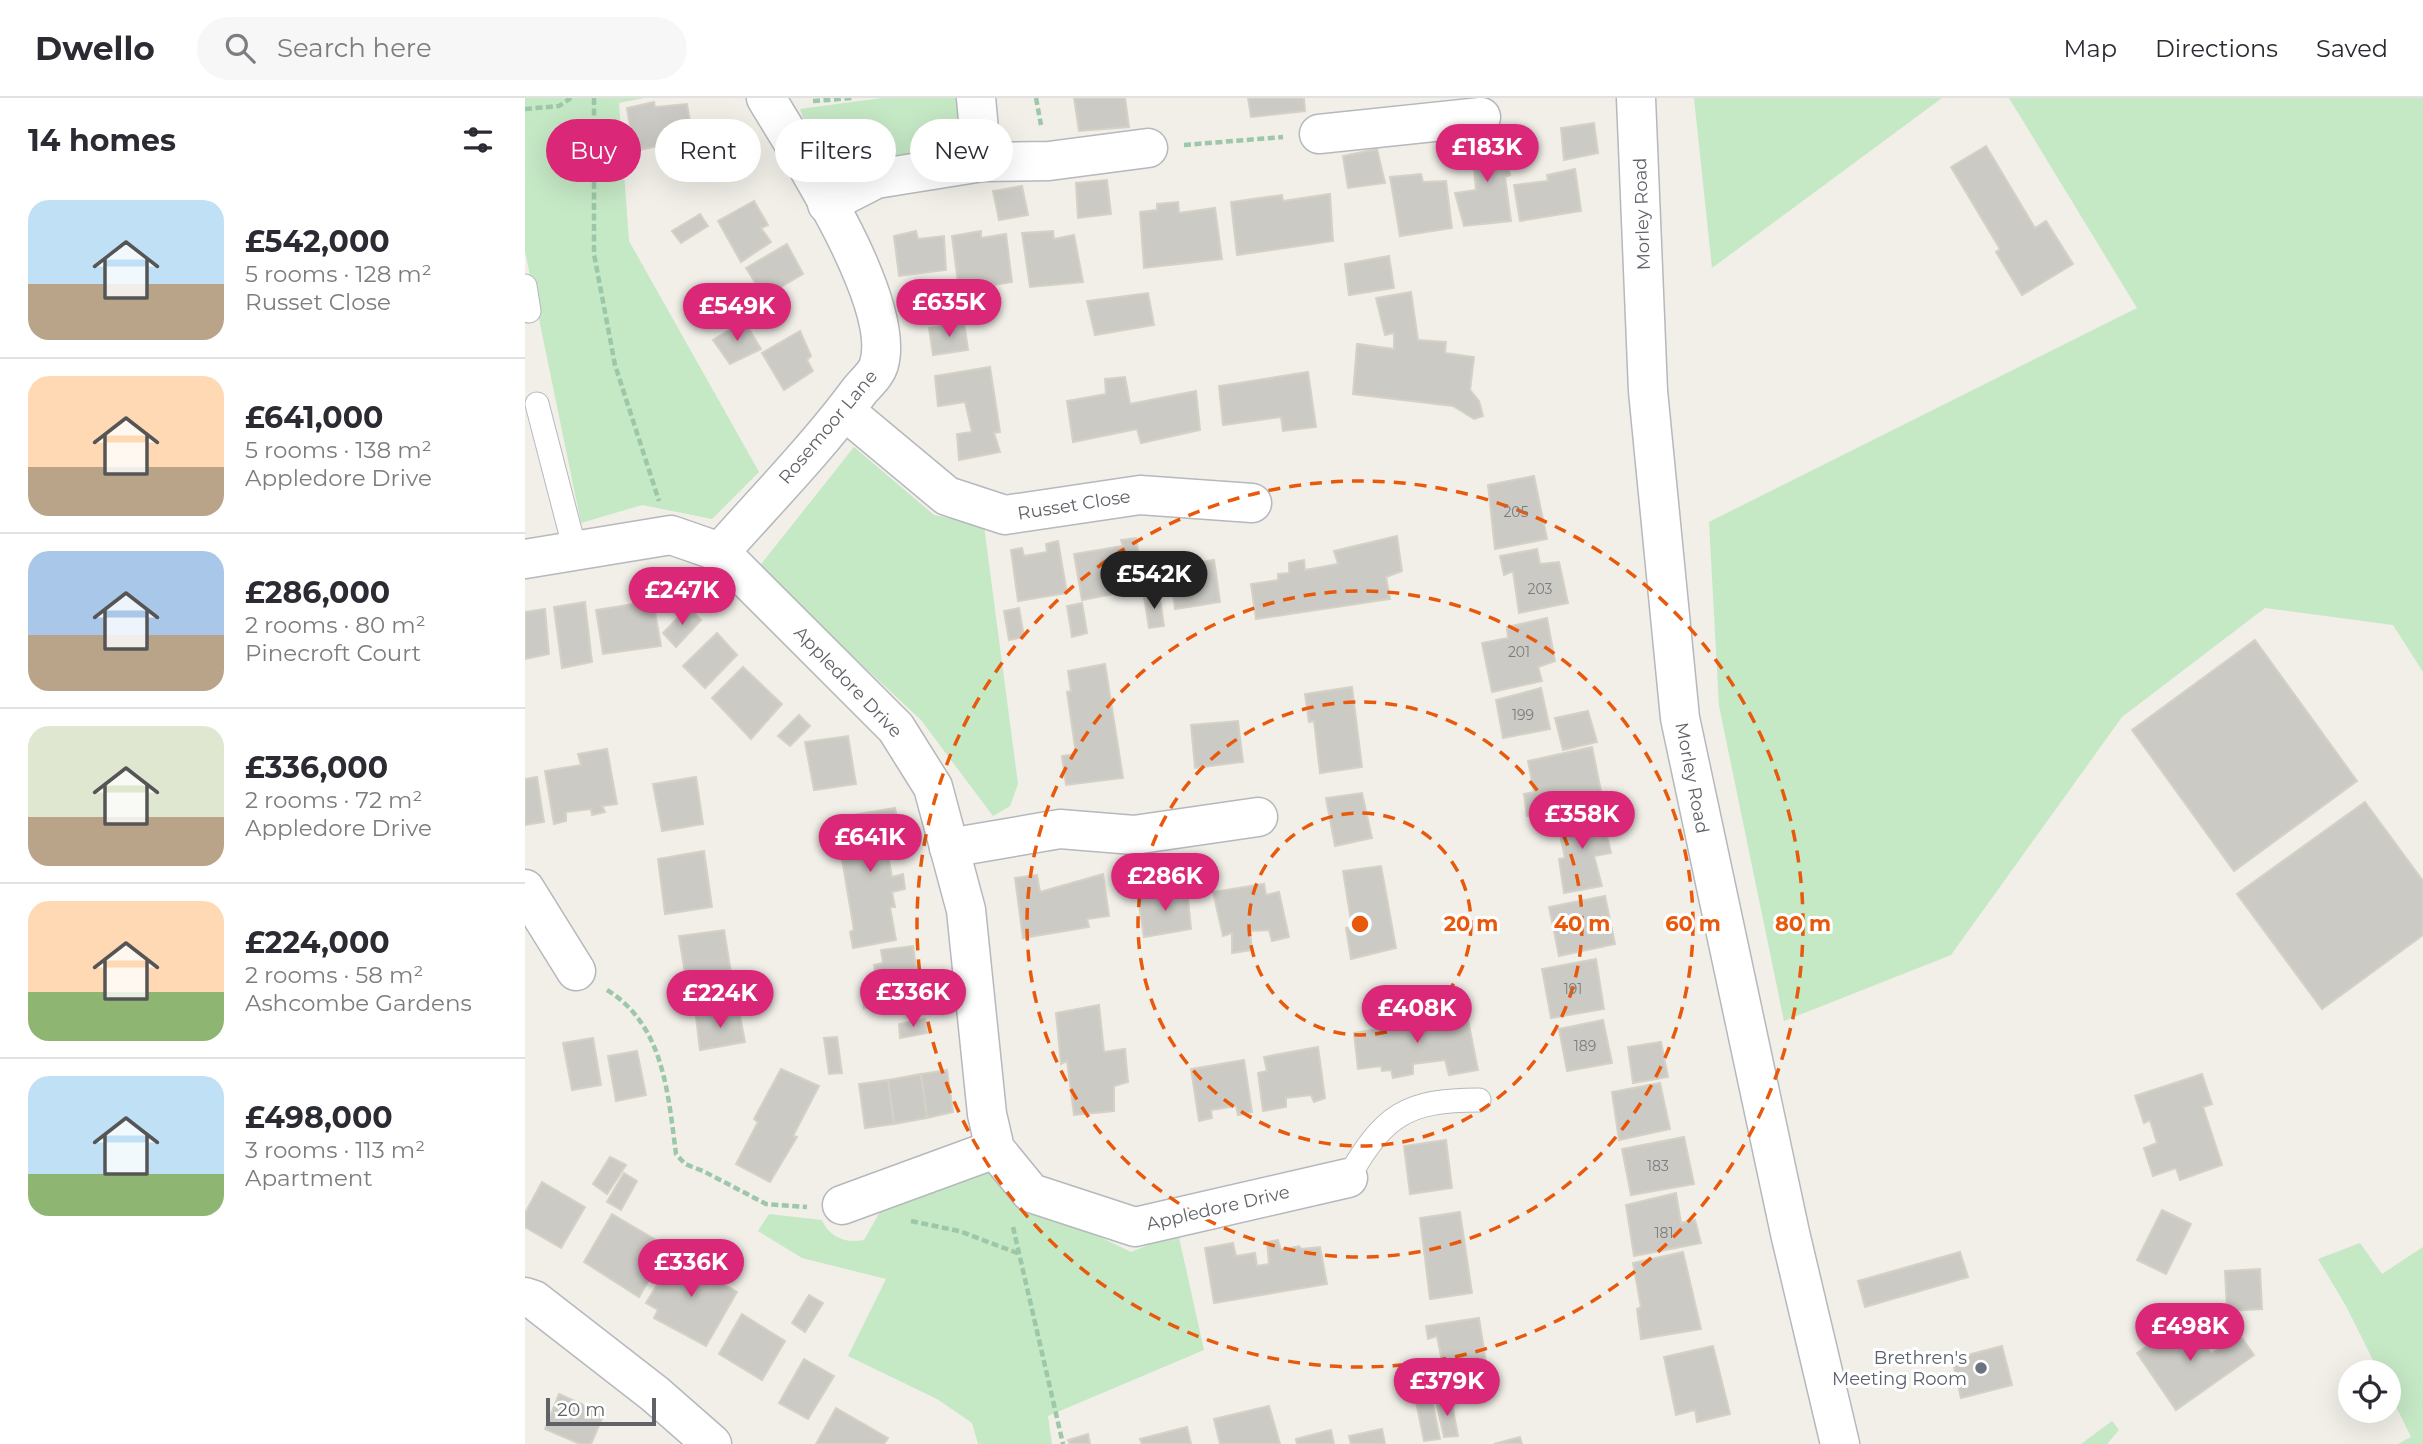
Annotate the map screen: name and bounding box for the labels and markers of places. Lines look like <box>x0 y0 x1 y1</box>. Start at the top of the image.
pin: £183K <box>1438 125 1536 184</box>
pin: £635K <box>900 280 998 339</box>
pin: £549K <box>688 284 786 343</box>
pin: £542K <box>1105 552 1203 611</box>
pin: £247K <box>633 568 731 627</box>
pin: £358K <box>1533 792 1631 851</box>
pin: £641K <box>821 814 919 874</box>
pin: £286K <box>1116 854 1214 913</box>
centre of rings <box>1348 912 1372 936</box>
pin: £224K <box>671 970 769 1030</box>
pin: £336K <box>864 970 962 1029</box>
pin: £408K <box>1368 986 1466 1045</box>
pin: £336K <box>642 1240 740 1299</box>
pin: £498K <box>2141 1304 2239 1363</box>
place label: Brethren's Meeting Room <box>1832 1347 1967 1390</box>
pin: £379K <box>1398 1358 1496 1418</box>
marker: Brethren's Meeting Room <box>1973 1360 1989 1376</box>

